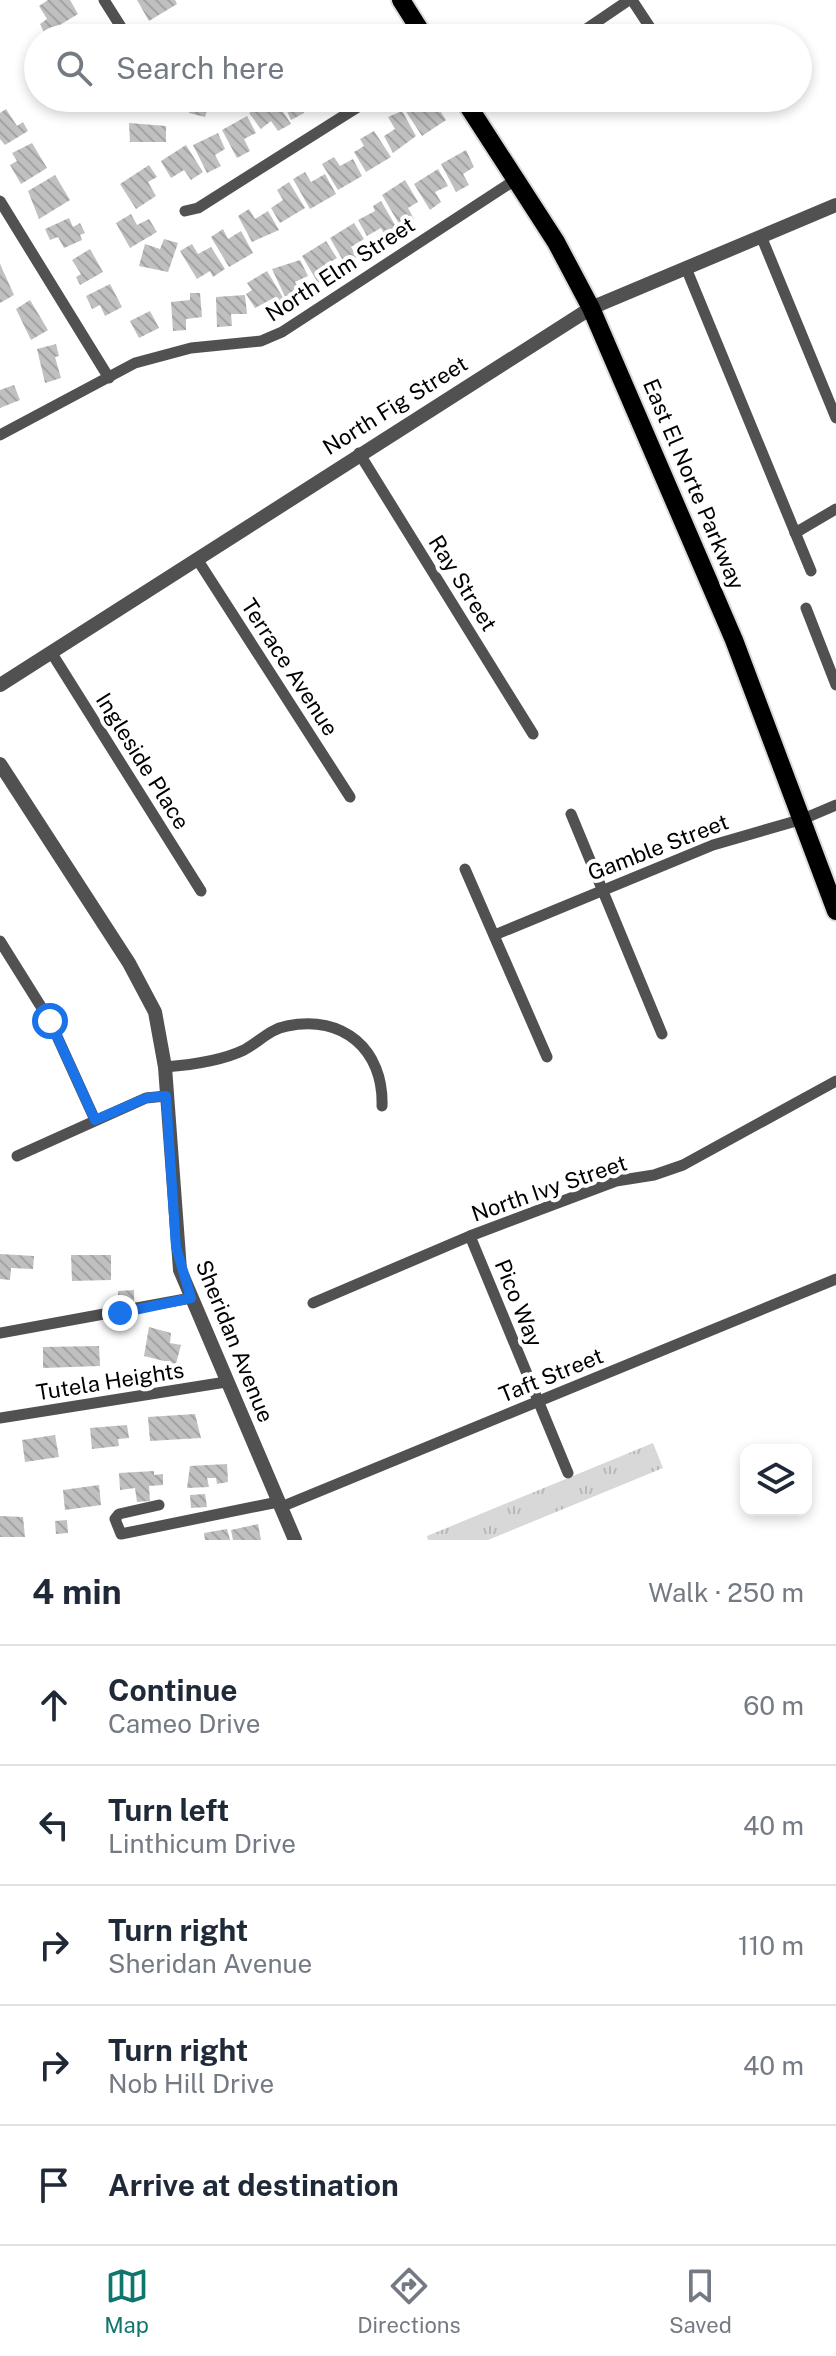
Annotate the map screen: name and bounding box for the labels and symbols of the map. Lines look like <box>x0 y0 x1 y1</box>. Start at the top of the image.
street label: North Elm Street <box>261 211 419 327</box>
street label: North Fig Street <box>318 350 472 460</box>
street label: East El Norte Parkway <box>638 375 750 594</box>
street label: Ray Street <box>423 530 503 636</box>
street label: Terrace Avenue <box>236 594 344 740</box>
street label: Ingleside Place <box>91 688 195 834</box>
street label: Gamble Street <box>584 808 732 886</box>
route start <box>32 1003 68 1039</box>
street label: North Ivy Street <box>468 1149 630 1227</box>
street label: Pico Way <box>490 1255 548 1351</box>
street label: Sheridan Avenue <box>191 1256 279 1426</box>
route end <box>102 1295 138 1331</box>
street label: Taft Street <box>495 1342 607 1408</box>
street label: Tutela Heights <box>34 1356 186 1406</box>

